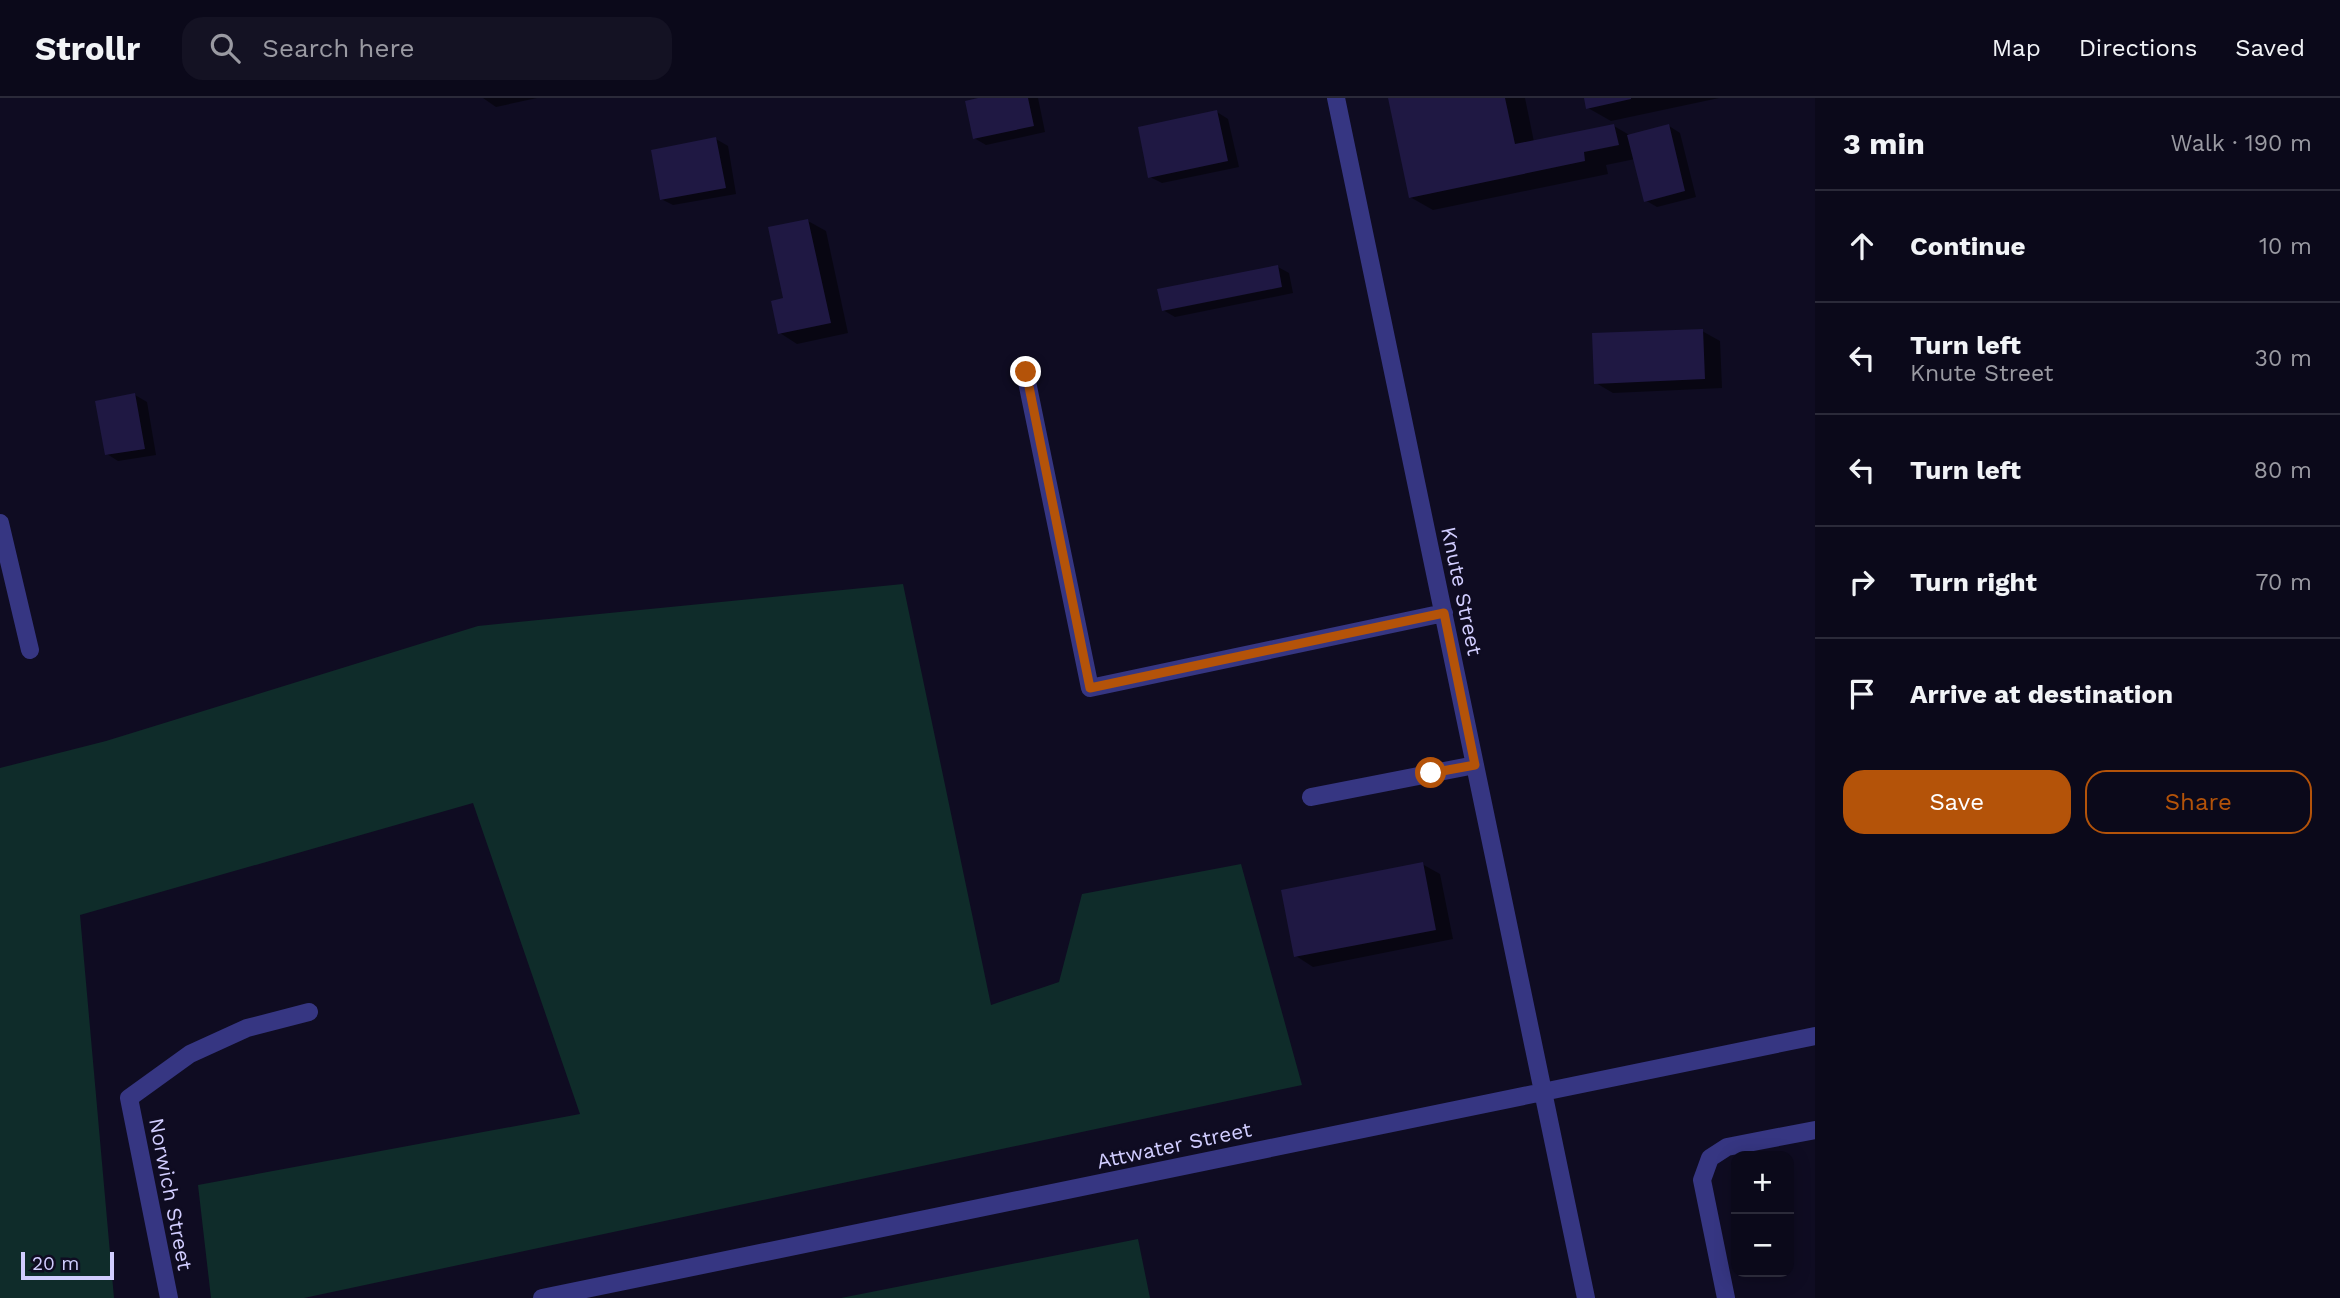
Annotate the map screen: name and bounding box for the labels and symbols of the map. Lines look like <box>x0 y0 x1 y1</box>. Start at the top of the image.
route end <box>1010 356 1041 387</box>
street label: Knute Street <box>1436 524 1488 658</box>
route start <box>1415 757 1446 788</box>
street label: Norwich Street <box>144 1116 198 1273</box>
street label: Attwater Street <box>1094 1116 1254 1174</box>
scale bar <box>21 1249 114 1281</box>

